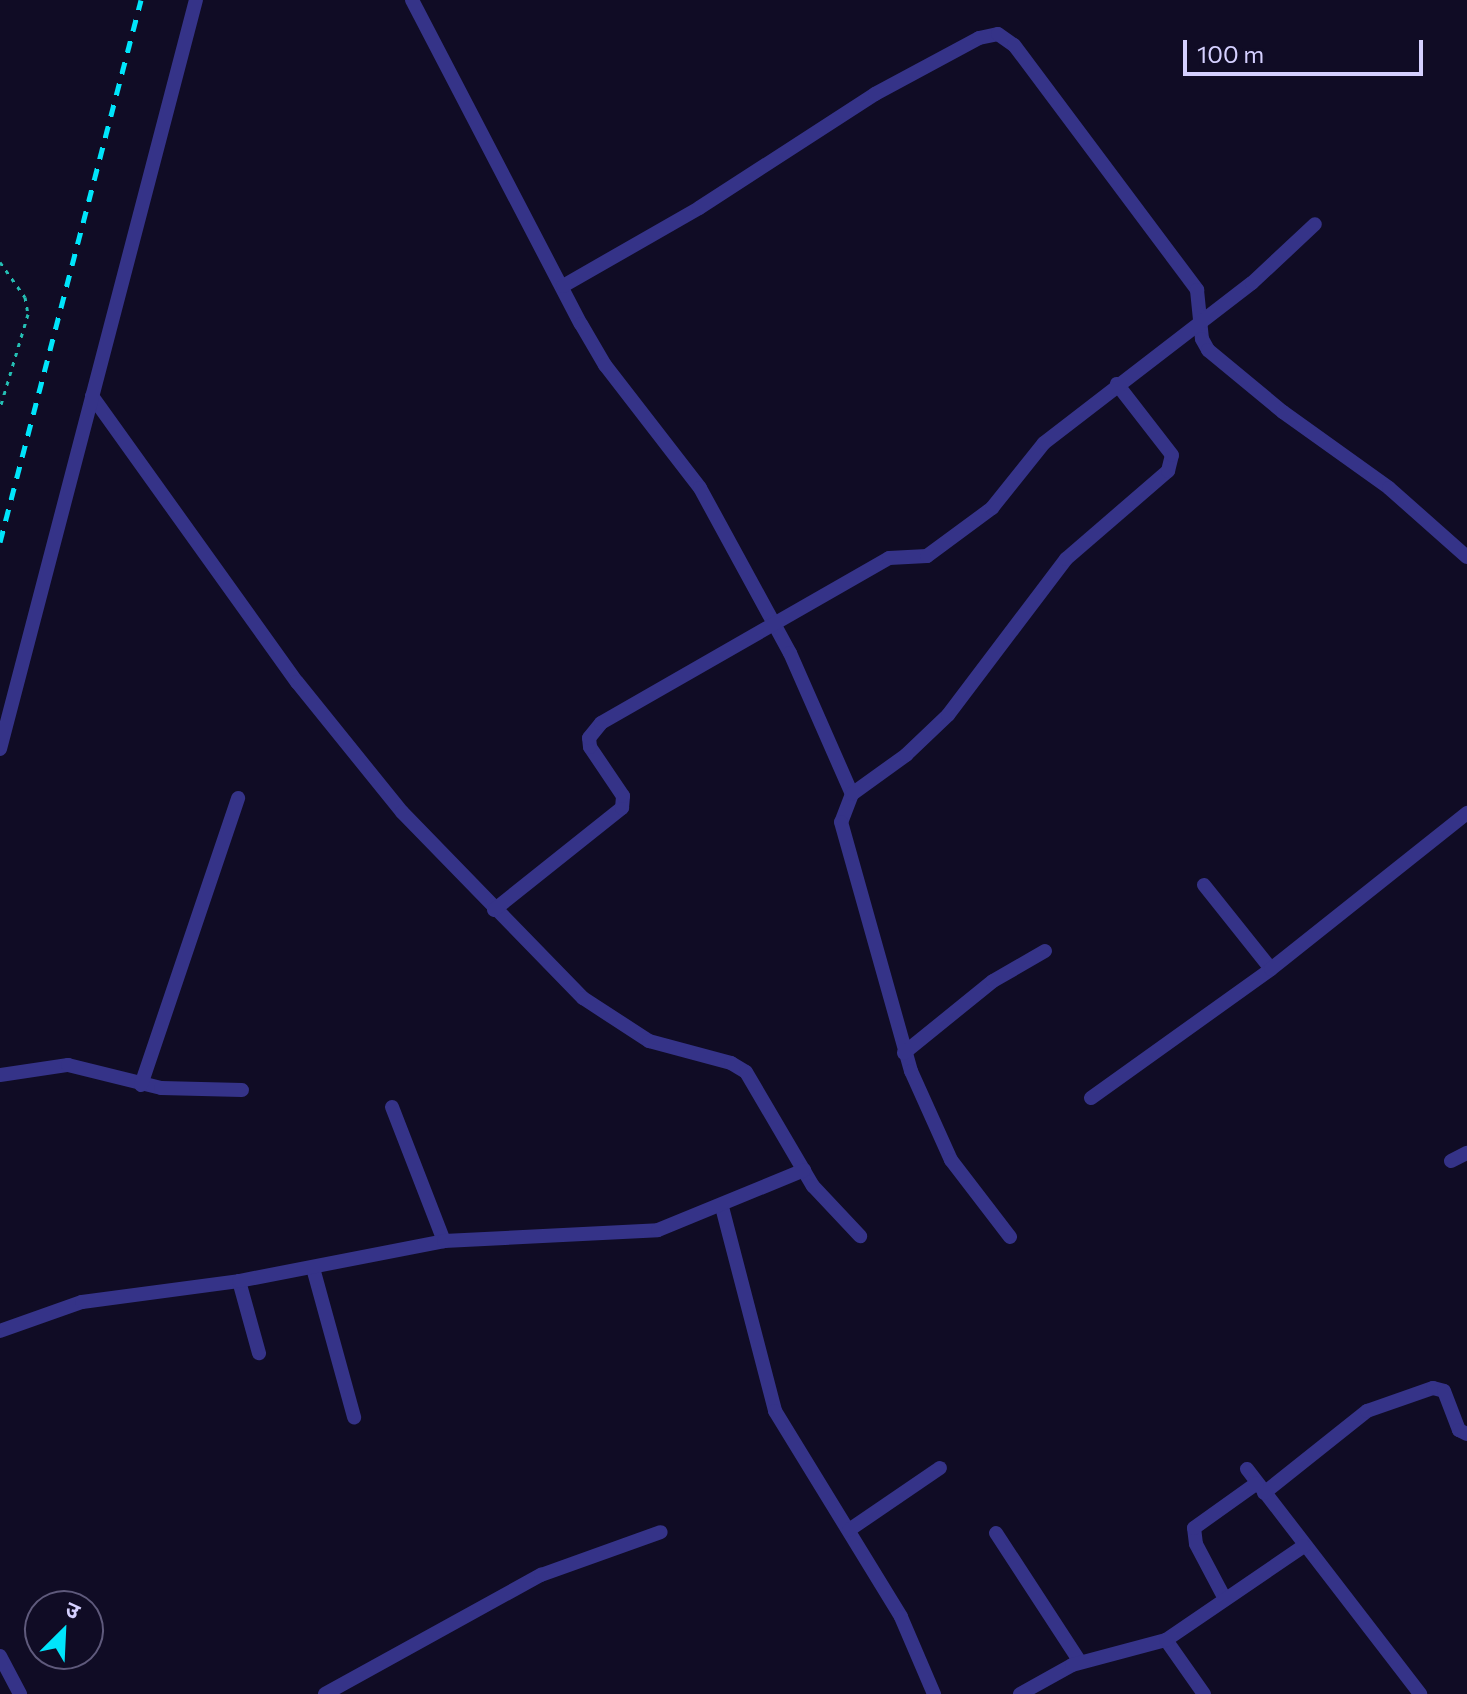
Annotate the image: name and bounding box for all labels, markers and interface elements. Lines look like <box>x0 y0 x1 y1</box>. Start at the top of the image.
scale bar <box>1187 24 1427 74</box>
text: 100 m <box>1197 39 1264 68</box>
north arrow <box>24 1590 104 1670</box>
text: उ <box>62 1594 85 1624</box>

